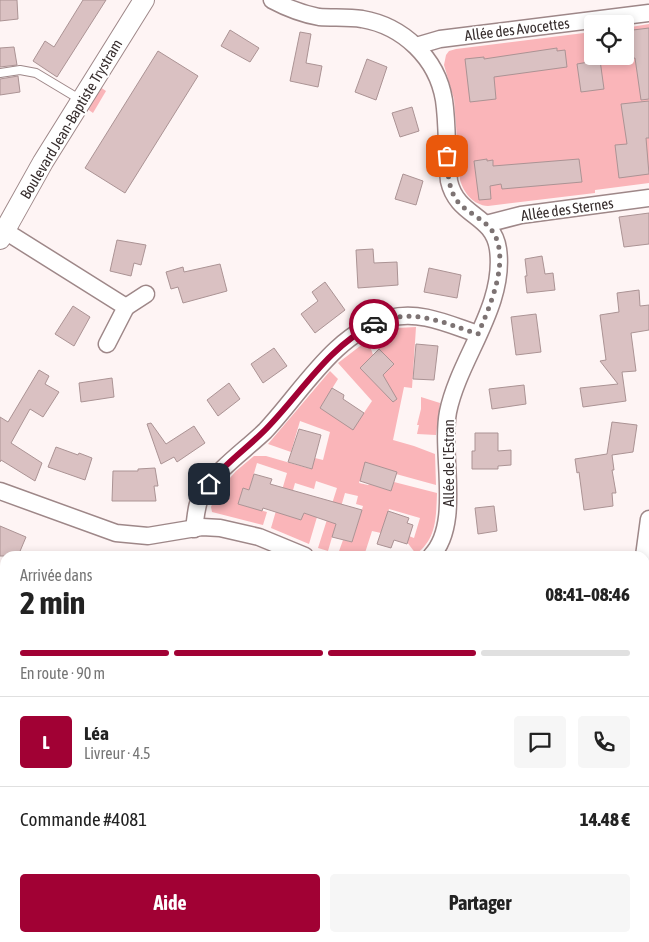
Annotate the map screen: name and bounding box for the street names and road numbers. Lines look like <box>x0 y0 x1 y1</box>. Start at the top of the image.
street label: Allée des Avocettes <box>464 14 570 44</box>
street label: Boulevard Jean-Baptiste Trystram <box>17 36 125 202</box>
street label: Allée des Sternes <box>520 194 614 224</box>
street label: Allée de l'Estran <box>440 419 457 507</box>

